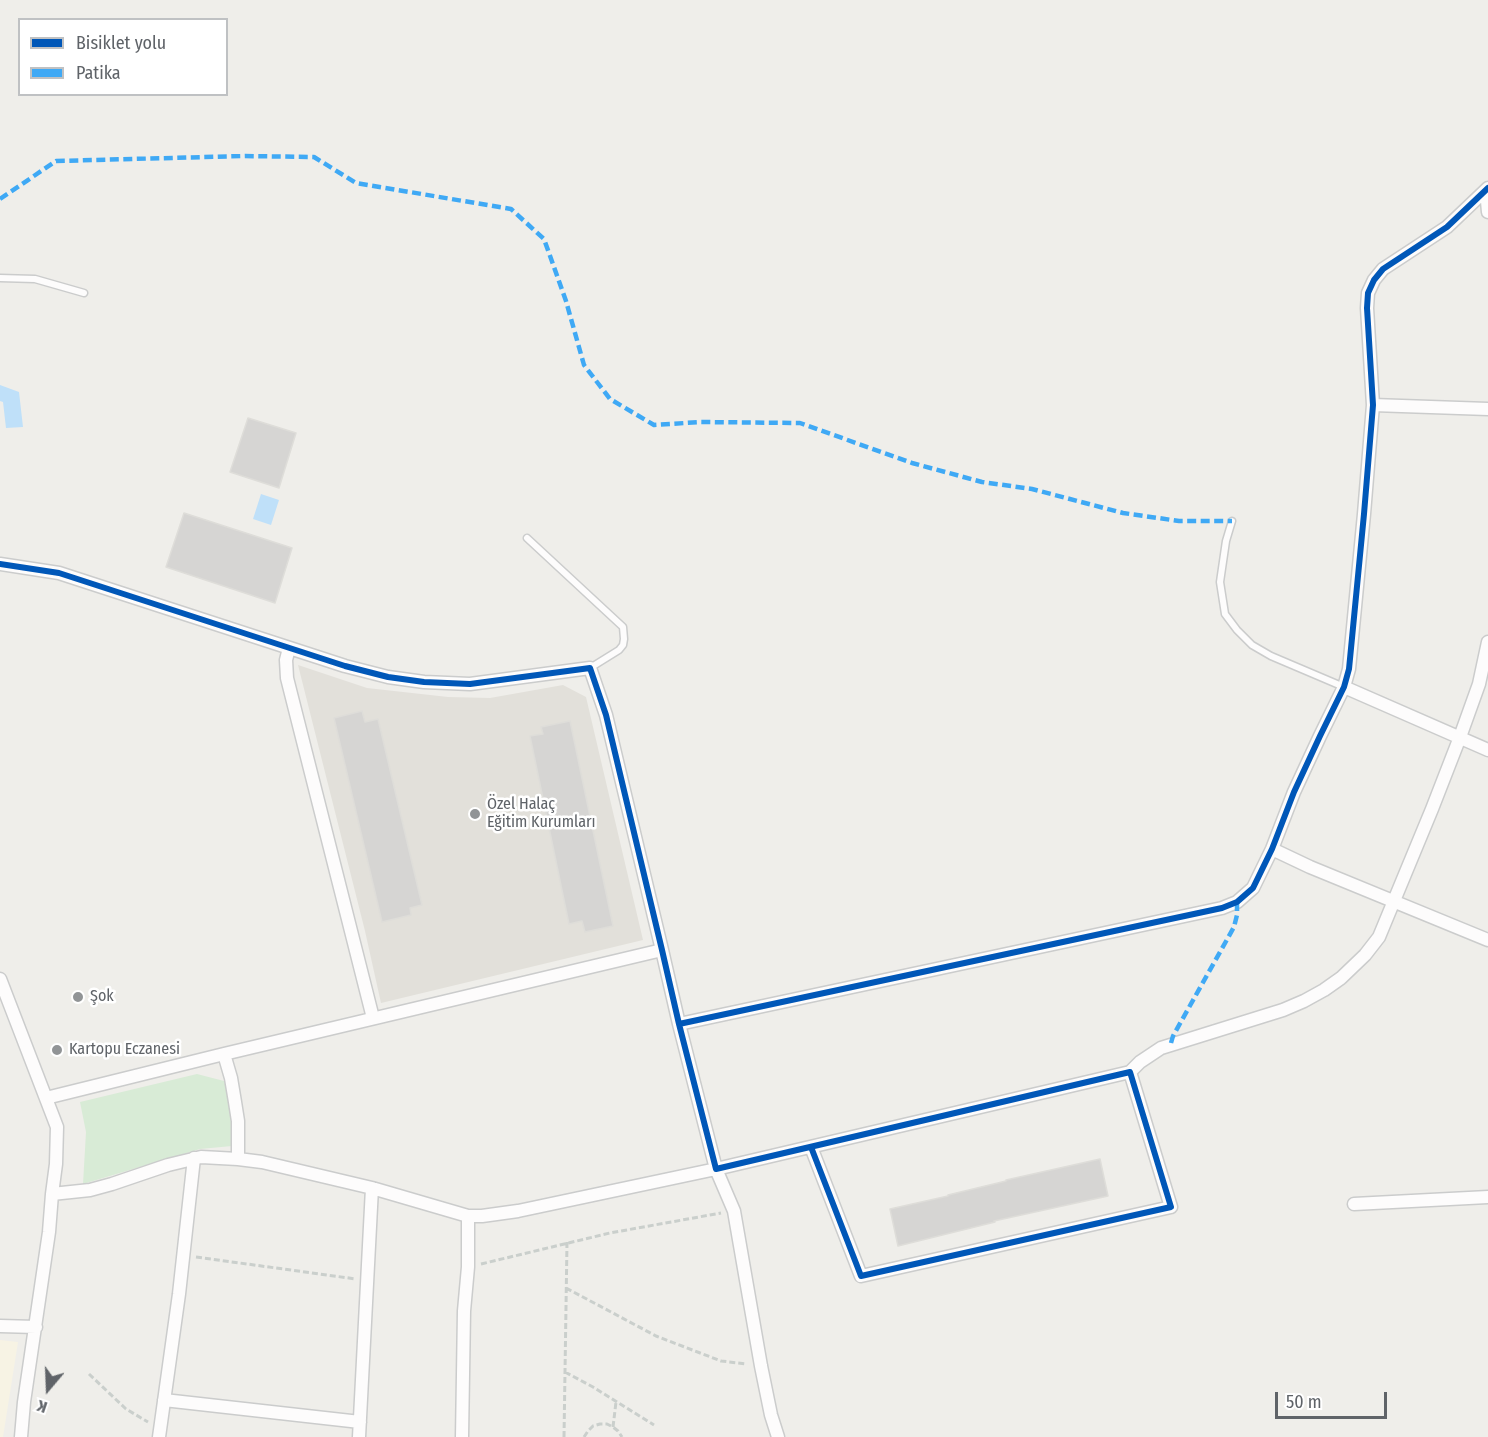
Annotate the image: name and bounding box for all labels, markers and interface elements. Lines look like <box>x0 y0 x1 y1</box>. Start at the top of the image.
legend <box>18 18 228 96</box>
text: Bisiklet yolu <box>76 32 166 54</box>
text: Patika <box>76 62 121 84</box>
place label: Özel Halaç Eğitim Kurumları <box>487 795 596 833</box>
marker: Özel Halaç Eğitim Kurumları <box>468 807 482 821</box>
place label: Şok <box>90 987 114 1007</box>
marker: Şok <box>71 990 85 1004</box>
place label: Kartopu Eczanesi <box>69 1040 180 1060</box>
marker: Kartopu Eczanesi <box>50 1043 64 1057</box>
north arrow <box>18 1359 78 1419</box>
scale bar <box>1278 1380 1390 1418</box>
text: 50 m <box>1286 1391 1322 1413</box>
text: K <box>34 1396 49 1417</box>

